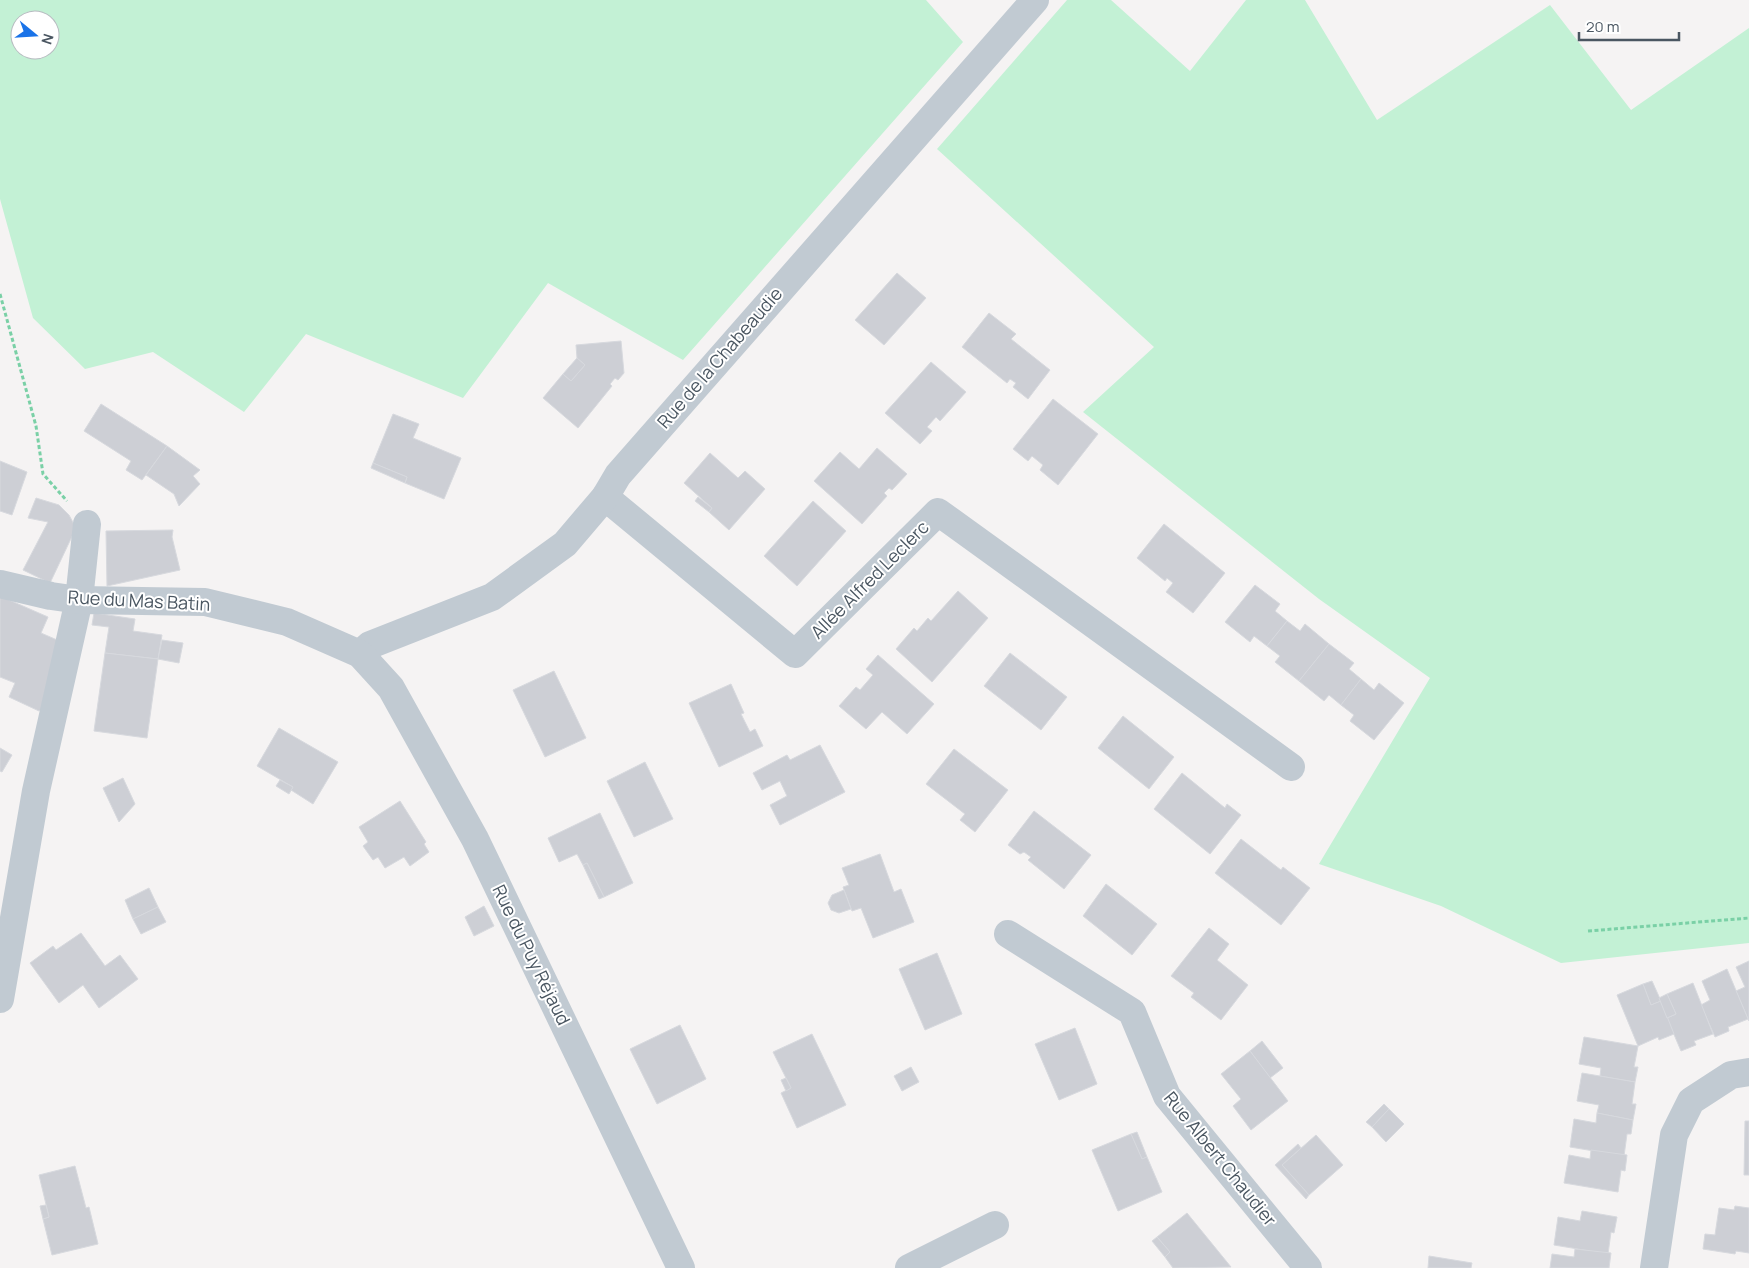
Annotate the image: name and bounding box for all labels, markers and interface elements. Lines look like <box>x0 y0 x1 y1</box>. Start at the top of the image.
north arrow <box>10 10 60 60</box>
scale bar <box>1579 10 1679 42</box>
text: 20 m <box>1586 16 1619 37</box>
text: N <box>37 31 58 47</box>
street label: Rue de la Chabeaudie <box>651 282 787 433</box>
street label: Allée Alfred Leclerc <box>805 515 934 644</box>
street label: Rue du Mas Batin <box>67 584 211 616</box>
street label: Rue du Puy Réjaud <box>487 880 576 1029</box>
street label: Rue Albert Chaudier <box>1159 1086 1283 1231</box>

